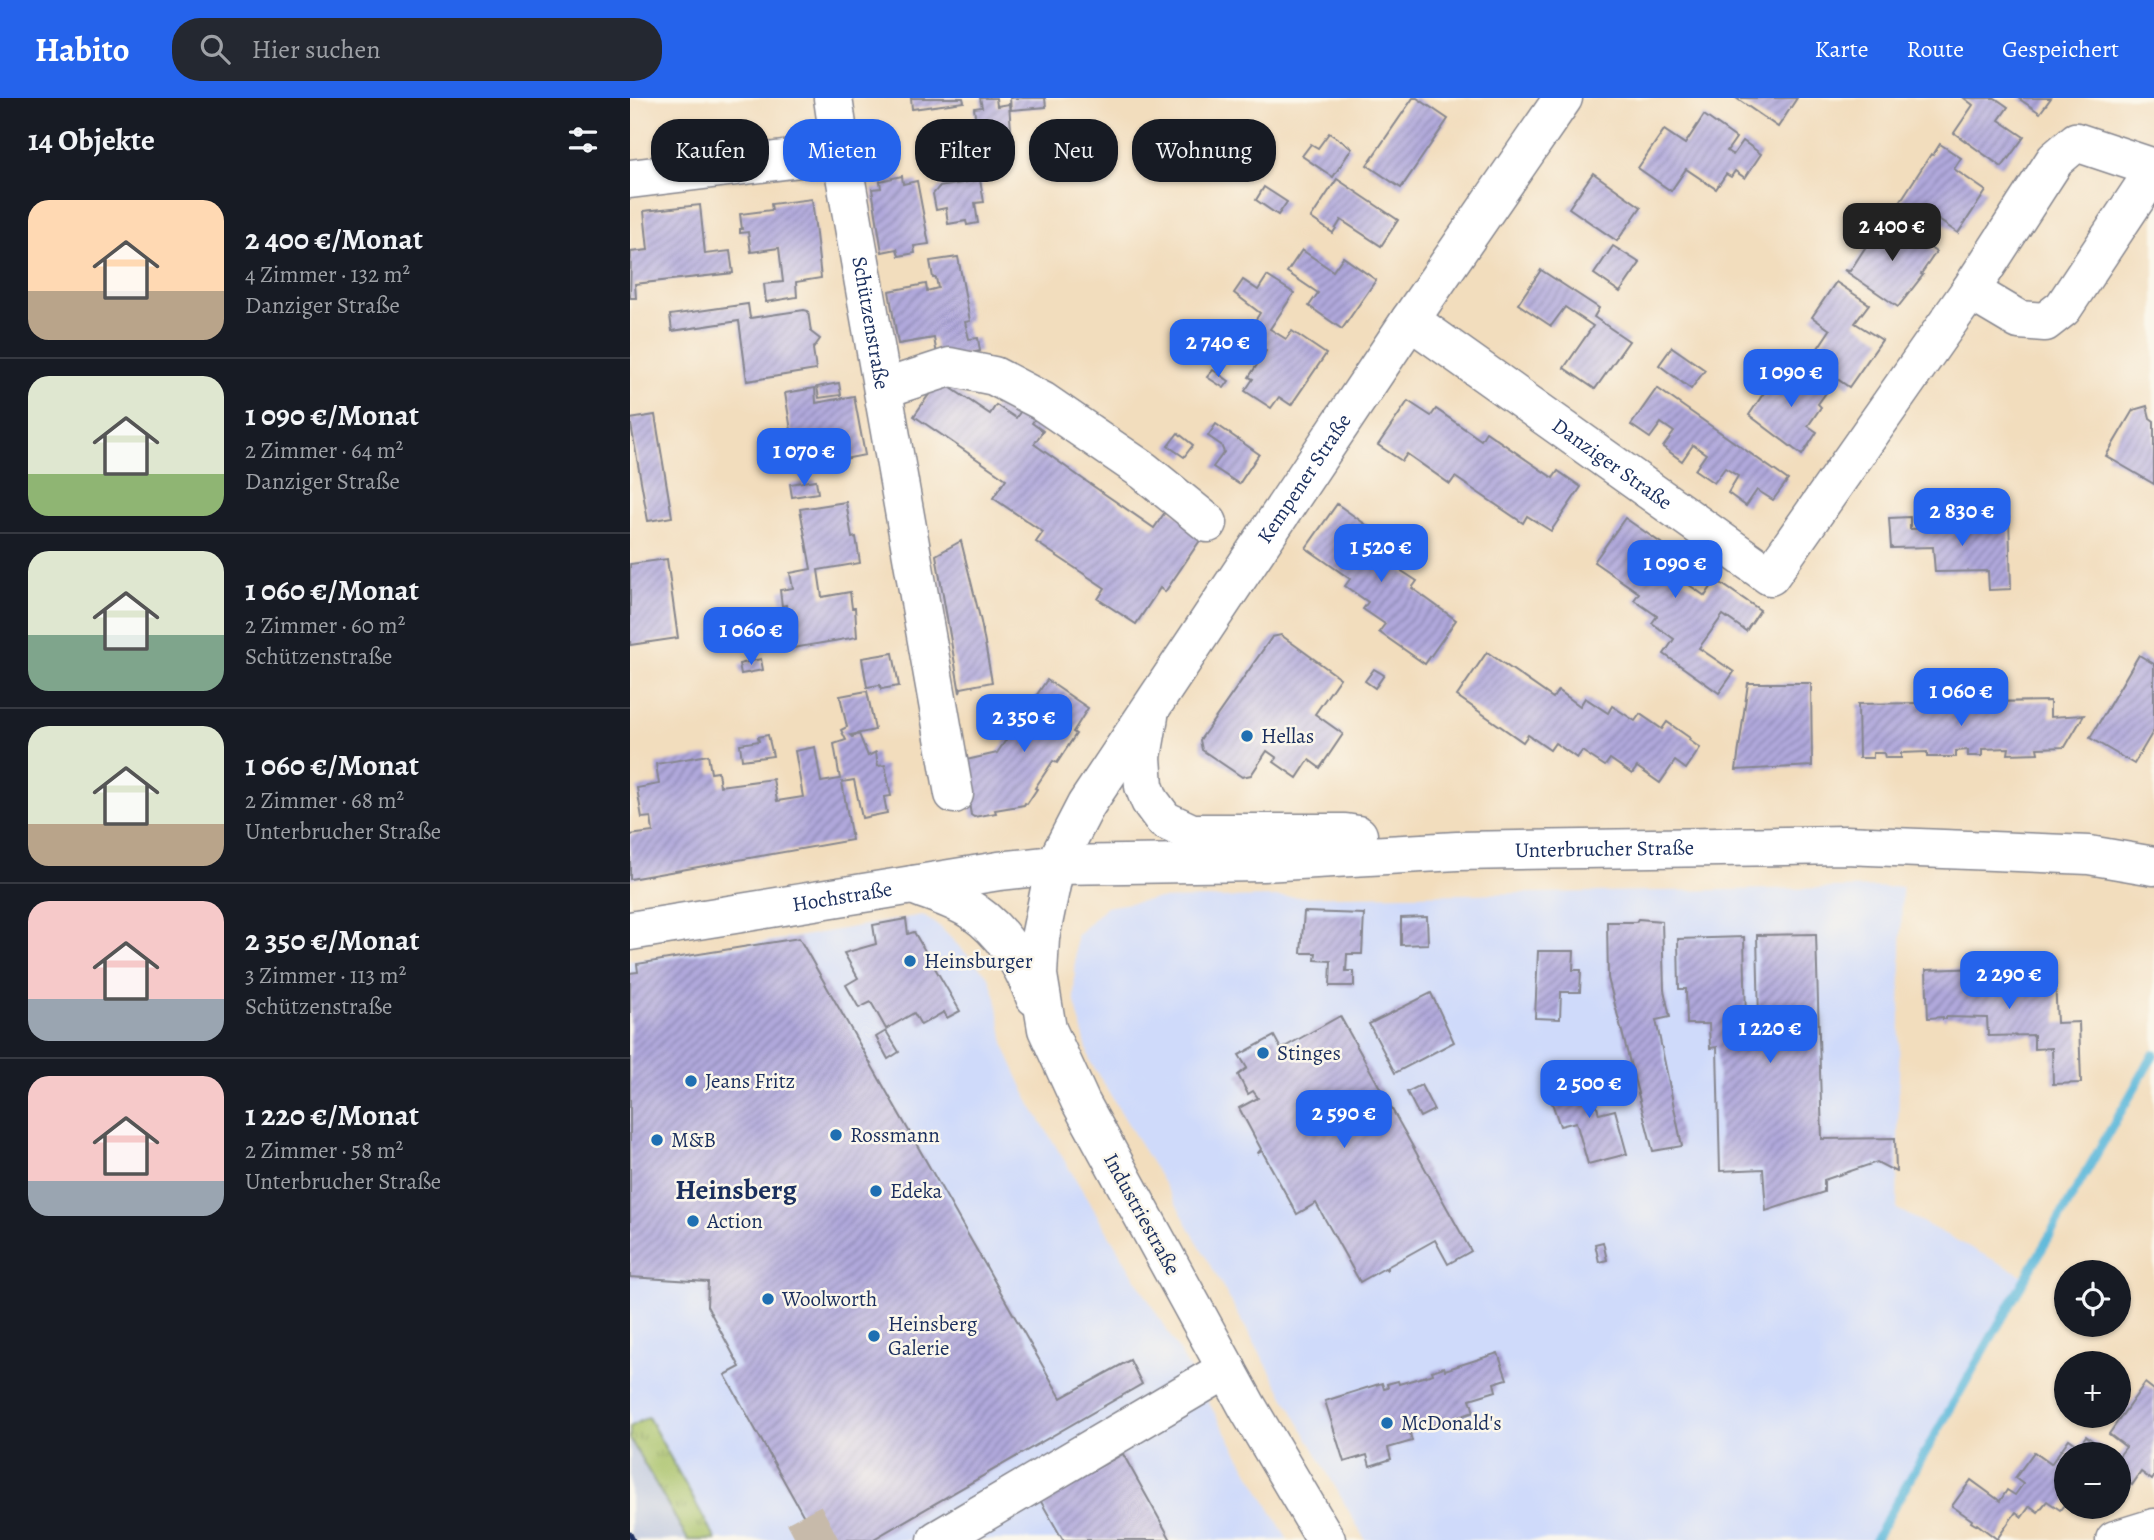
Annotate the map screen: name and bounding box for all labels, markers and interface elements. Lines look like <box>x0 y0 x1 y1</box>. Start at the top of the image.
search box <box>172 18 662 81</box>
text: Habito <box>35 27 130 72</box>
icon: search <box>196 30 234 68</box>
text: Hier suchen <box>252 32 380 67</box>
text: Karte <box>1815 33 1868 65</box>
text: Route <box>1906 33 1964 65</box>
text: Gespeichert <box>2002 33 2119 65</box>
chip: Kaufen <box>651 119 769 182</box>
chip: Mieten <box>783 119 901 182</box>
chip: Filter <box>915 119 1015 182</box>
chip: Neu <box>1029 119 1118 182</box>
chip: Wohnung <box>1132 119 1276 182</box>
text: 14 Objekte <box>28 120 155 160</box>
icon: filters <box>564 121 602 159</box>
pin: 2 400 € <box>1827 204 1957 263</box>
text: 2 400 € <box>1859 210 1925 241</box>
text: 2 400 €/Monat <box>245 219 423 259</box>
icon: home <box>84 228 168 312</box>
street label: Schützenstraße <box>845 254 896 392</box>
text: 4 Zimmer · 132 m² <box>245 259 410 290</box>
text: Danziger Straße <box>245 290 400 321</box>
pin: 2 740 € <box>1153 320 1283 379</box>
text: 2 740 € <box>1186 326 1250 357</box>
pin: 1 090 € <box>1726 350 1856 409</box>
text: 1 090 € <box>1759 356 1823 387</box>
text: 1 090 €/Monat <box>245 395 419 435</box>
icon: home <box>84 404 168 488</box>
street label: Kempener Straße <box>1251 408 1358 549</box>
street label: Danziger Straße <box>1546 411 1678 516</box>
pin: 1 070 € <box>739 428 869 488</box>
text: 2 Zimmer · 64 m² <box>245 435 403 466</box>
text: 1 070 € <box>773 435 835 466</box>
text: Danziger Straße <box>245 466 400 497</box>
pin: 2 830 € <box>1897 489 2027 548</box>
text: 2 830 € <box>1930 495 1994 526</box>
pin: 1 520 € <box>1316 524 1446 584</box>
text: 1 520 € <box>1350 531 1412 562</box>
pin: 1 090 € <box>1610 540 1740 600</box>
text: 1 090 € <box>1643 547 1707 578</box>
text: 1 060 €/Monat <box>245 570 419 610</box>
icon: home <box>84 579 168 663</box>
pin: 1 060 € <box>686 608 816 667</box>
text: 2 Zimmer · 60 m² <box>245 610 405 641</box>
text: 1 060 € <box>719 614 783 645</box>
text: Schützenstraße <box>245 641 392 672</box>
pin: 1 060 € <box>1896 668 2026 728</box>
text: 1 060 € <box>1929 675 1993 706</box>
pin: 2 350 € <box>959 694 1089 754</box>
text: 2 350 € <box>992 701 1056 732</box>
place label: Hellas <box>1261 722 1314 750</box>
marker: Hellas <box>1239 728 1255 744</box>
text: 1 060 €/Monat <box>245 745 419 785</box>
icon: home <box>84 754 168 838</box>
text: 2 Zimmer · 68 m² <box>245 785 404 816</box>
text: Unterbrucher Straße <box>245 816 441 847</box>
street label: Unterbrucher Straße <box>1515 833 1694 864</box>
street label: Hochstraße <box>790 875 894 918</box>
text: 2 350 €/Monat <box>245 920 419 960</box>
icon: home <box>84 929 168 1013</box>
place label: Heinsburger <box>924 947 1033 975</box>
pin: 2 290 € <box>1944 951 2074 1011</box>
marker: Heinsburger <box>902 953 918 969</box>
text: 2 290 € <box>1976 958 2042 989</box>
text: 3 Zimmer · 113 m² <box>245 960 406 991</box>
text: Schützenstraße <box>245 991 392 1022</box>
pin: 1 220 € <box>1705 1006 1835 1065</box>
text: 1 220 € <box>1738 1012 1802 1043</box>
place label: Stinges <box>1277 1039 1341 1067</box>
marker: Stinges <box>1255 1045 1271 1061</box>
pin: 2 500 € <box>1524 1060 1654 1120</box>
place label: Jeans Fritz <box>705 1067 795 1095</box>
text: 2 500 € <box>1556 1067 1622 1098</box>
marker: Jeans Fritz <box>683 1073 699 1089</box>
pin: 2 590 € <box>1279 1090 1409 1150</box>
text: 1 220 €/Monat <box>245 1095 419 1135</box>
text: 2 590 € <box>1312 1097 1376 1128</box>
icon: home <box>84 1104 168 1188</box>
place label: Rossmann <box>850 1121 940 1149</box>
place label: M&B <box>671 1126 716 1154</box>
marker: Rossmann <box>828 1127 844 1143</box>
marker: M&B <box>649 1132 665 1148</box>
text: 2 Zimmer · 58 m² <box>245 1135 403 1166</box>
street label: Industriestraße <box>1097 1148 1187 1280</box>
text: Unterbrucher Straße <box>245 1166 441 1197</box>
district label: Heinsberg <box>675 1171 798 1209</box>
place label: Edeka <box>890 1177 943 1205</box>
marker: Edeka <box>868 1183 884 1199</box>
place label: Action <box>706 1207 763 1235</box>
marker: Action <box>685 1213 701 1229</box>
map controls <box>2054 1260 2131 1519</box>
button: locate <box>2054 1260 2131 1337</box>
place label: Woolworth <box>781 1285 877 1313</box>
marker: Woolworth <box>760 1291 776 1307</box>
place label: Heinsberg Galerie <box>888 1310 978 1362</box>
marker: Heinsberg Galerie <box>866 1328 882 1344</box>
button: + <box>2054 1351 2131 1428</box>
place label: McDonald's <box>1401 1409 1502 1437</box>
marker: McDonald's <box>1379 1415 1395 1431</box>
button: − <box>2054 1442 2131 1519</box>

